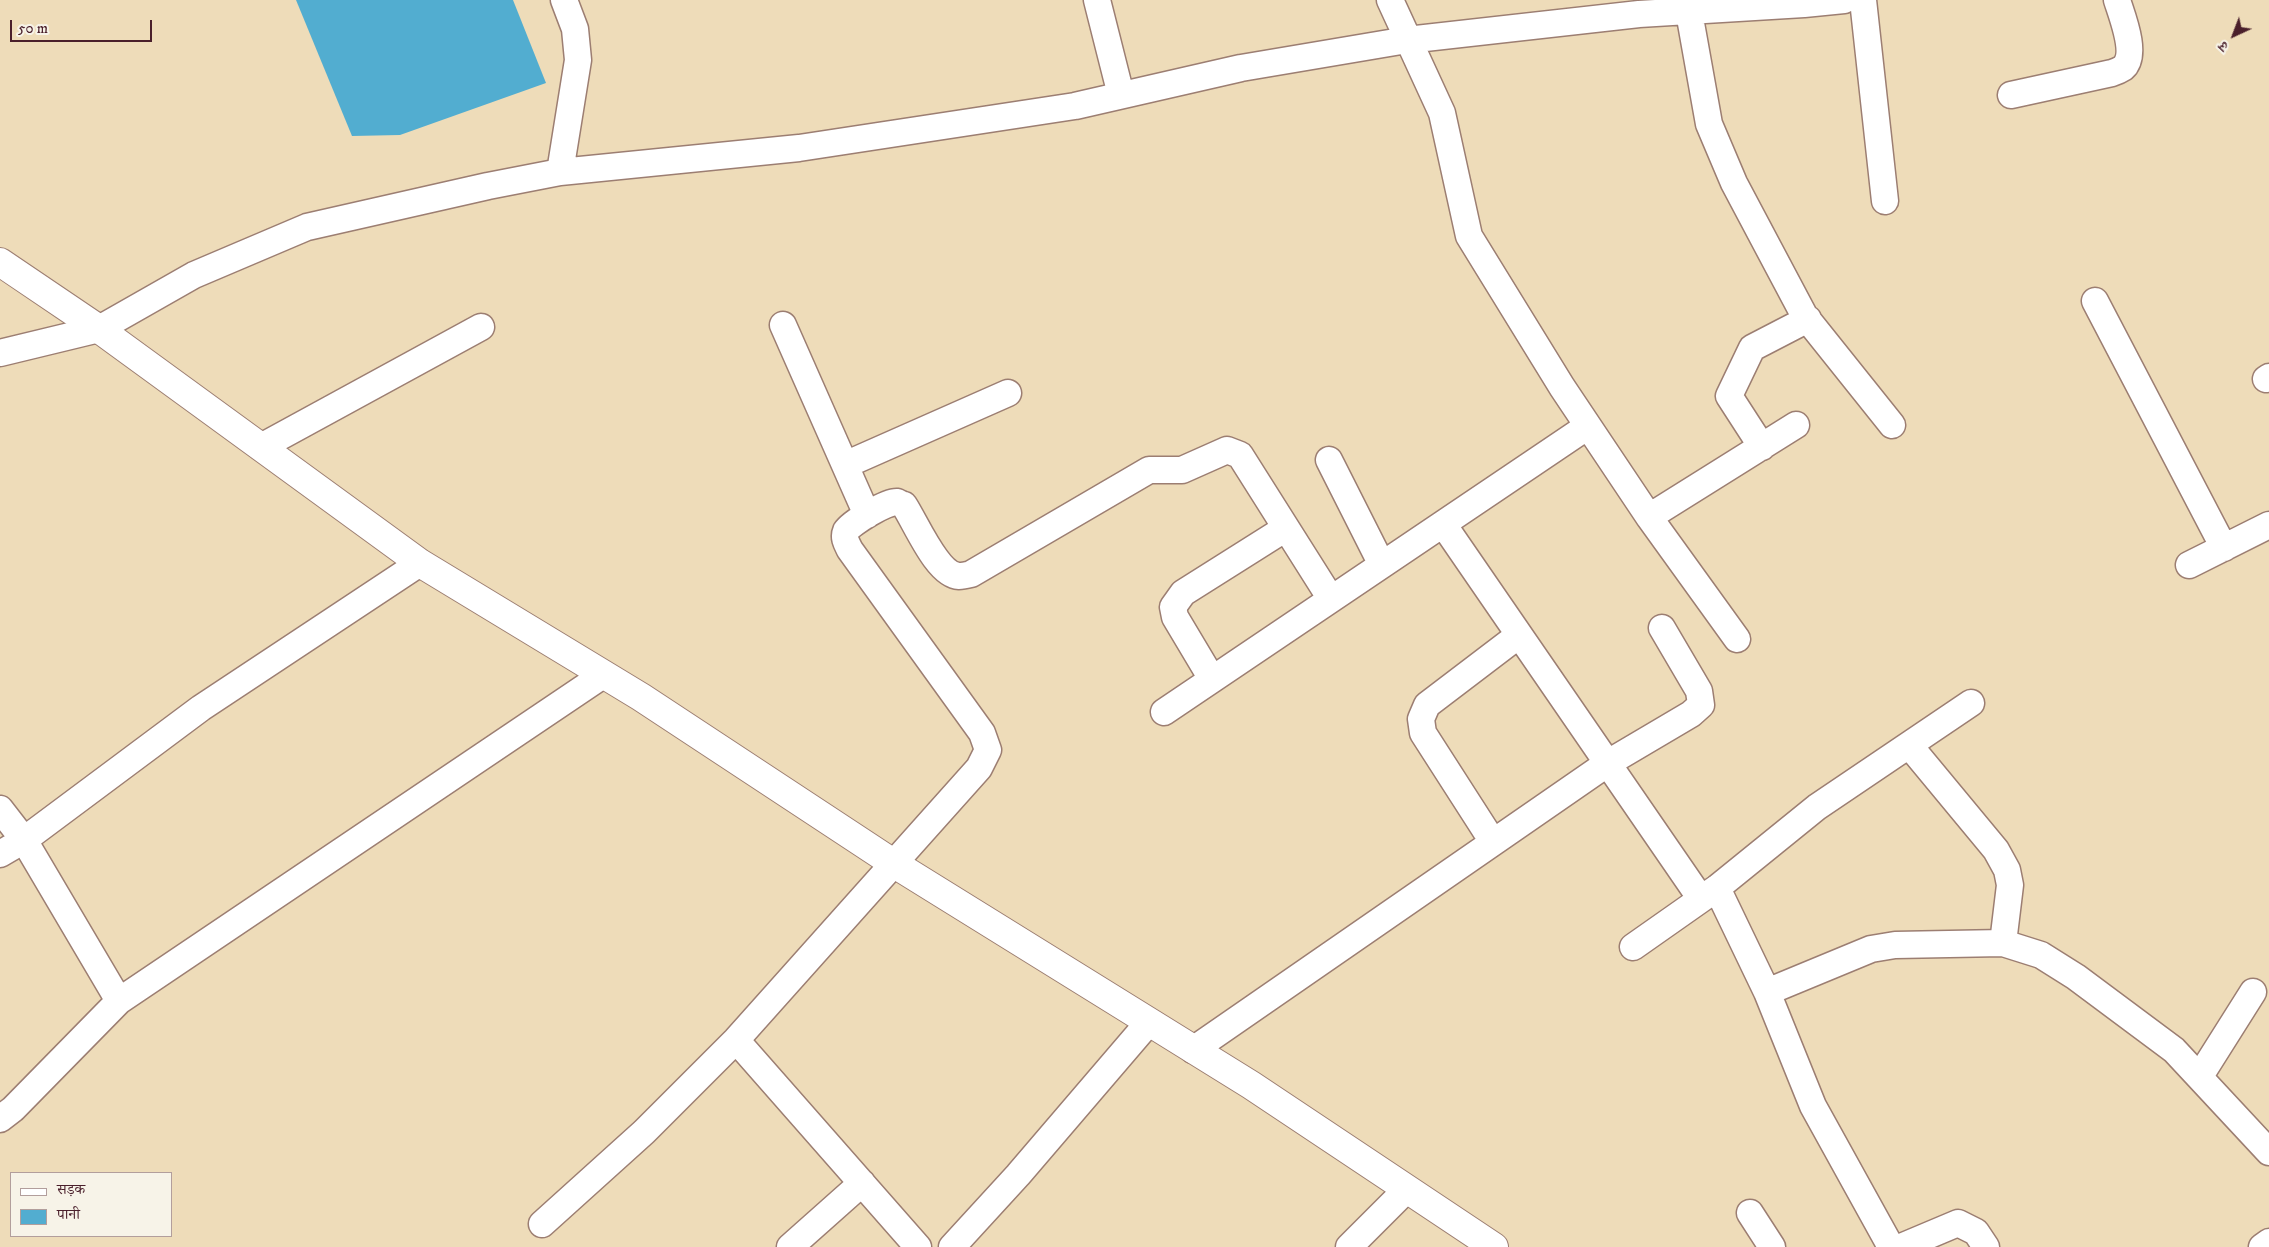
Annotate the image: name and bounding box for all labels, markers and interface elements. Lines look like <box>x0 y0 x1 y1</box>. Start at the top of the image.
scale bar <box>12 10 155 42</box>
north arrow <box>2209 10 2259 60</box>
text: 50 m <box>18 19 48 38</box>
text: उ <box>2215 37 2233 55</box>
legend <box>10 1172 172 1237</box>
text: सड़क <box>57 1180 85 1199</box>
text: पानी <box>57 1205 80 1224</box>

